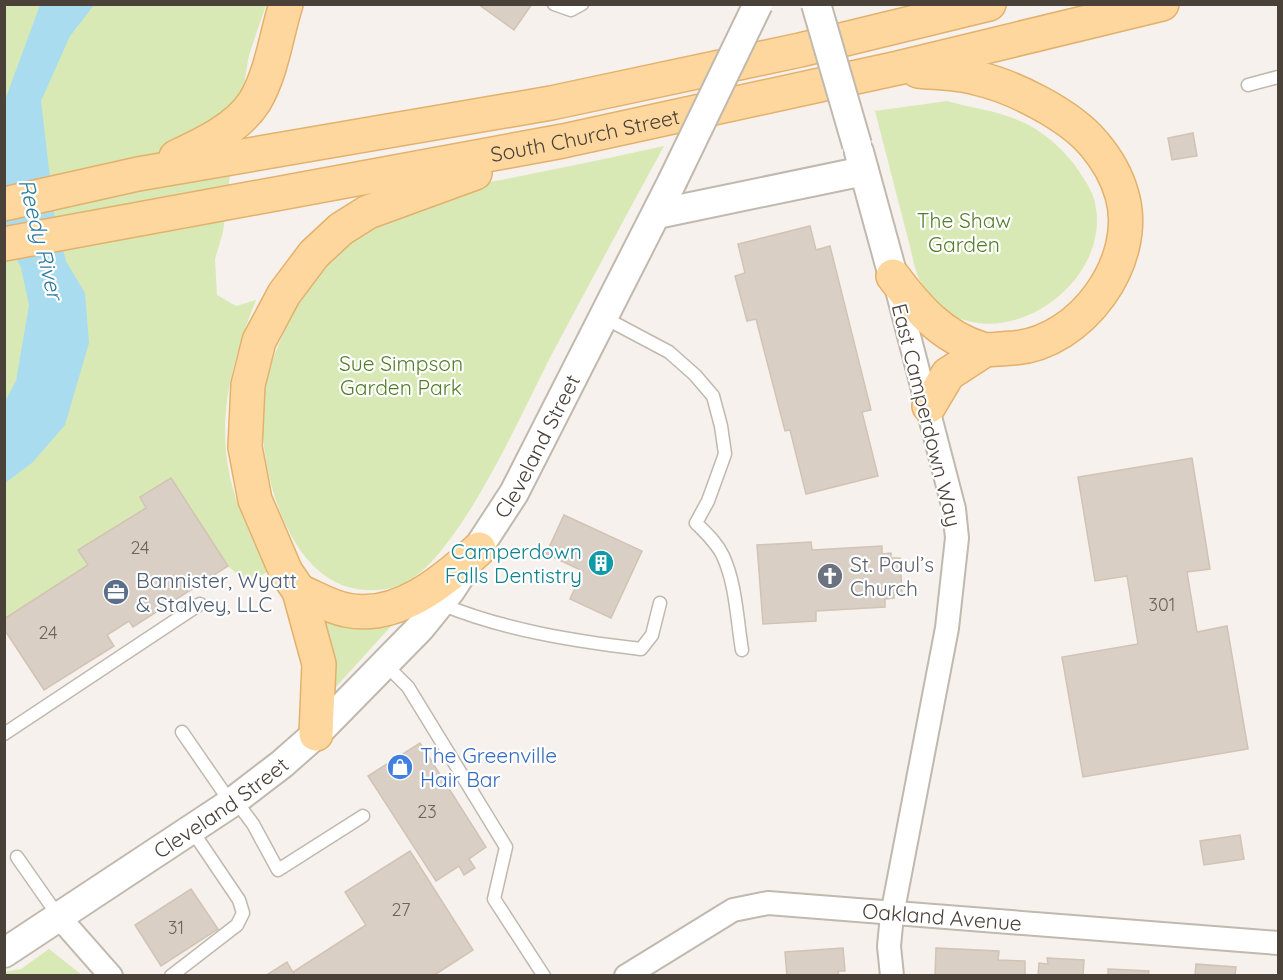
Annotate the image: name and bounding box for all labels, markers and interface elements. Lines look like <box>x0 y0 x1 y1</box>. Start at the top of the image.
street label: South Church Street <box>488 103 682 167</box>
water label: Reedy River <box>13 176 70 305</box>
park label: The Shaw Garden <box>917 207 1011 257</box>
street label: East Camperdown Way <box>887 301 967 529</box>
park label: Sue Simpson Garden Park <box>339 350 463 400</box>
street label: Cleveland Street <box>488 370 585 523</box>
house number: 24 <box>130 536 150 559</box>
place label: Camperdown Falls Dentistry <box>445 538 582 588</box>
building icon: Camperdown Falls Dentistry <box>586 548 616 578</box>
place label: St. Paul’s Church <box>850 551 934 601</box>
church icon: St. Paul’s Church <box>815 561 845 591</box>
place label: Bannister, Wyatt & Stalvey, LLC <box>136 567 297 617</box>
office icon: Bannister, Wyatt & Stalvey, LLC <box>101 577 131 607</box>
house number: 301 <box>1149 593 1175 616</box>
house number: 24 <box>38 621 58 644</box>
place label: The Greenville Hair Bar <box>420 742 557 792</box>
street label: Cleveland Street <box>148 752 294 864</box>
shop icon: The Greenville Hair Bar <box>385 752 415 782</box>
house number: 23 <box>417 800 437 823</box>
street label: Oakland Avenue <box>861 897 1023 936</box>
house number: 27 <box>392 898 410 921</box>
house number: 31 <box>168 916 184 939</box>

